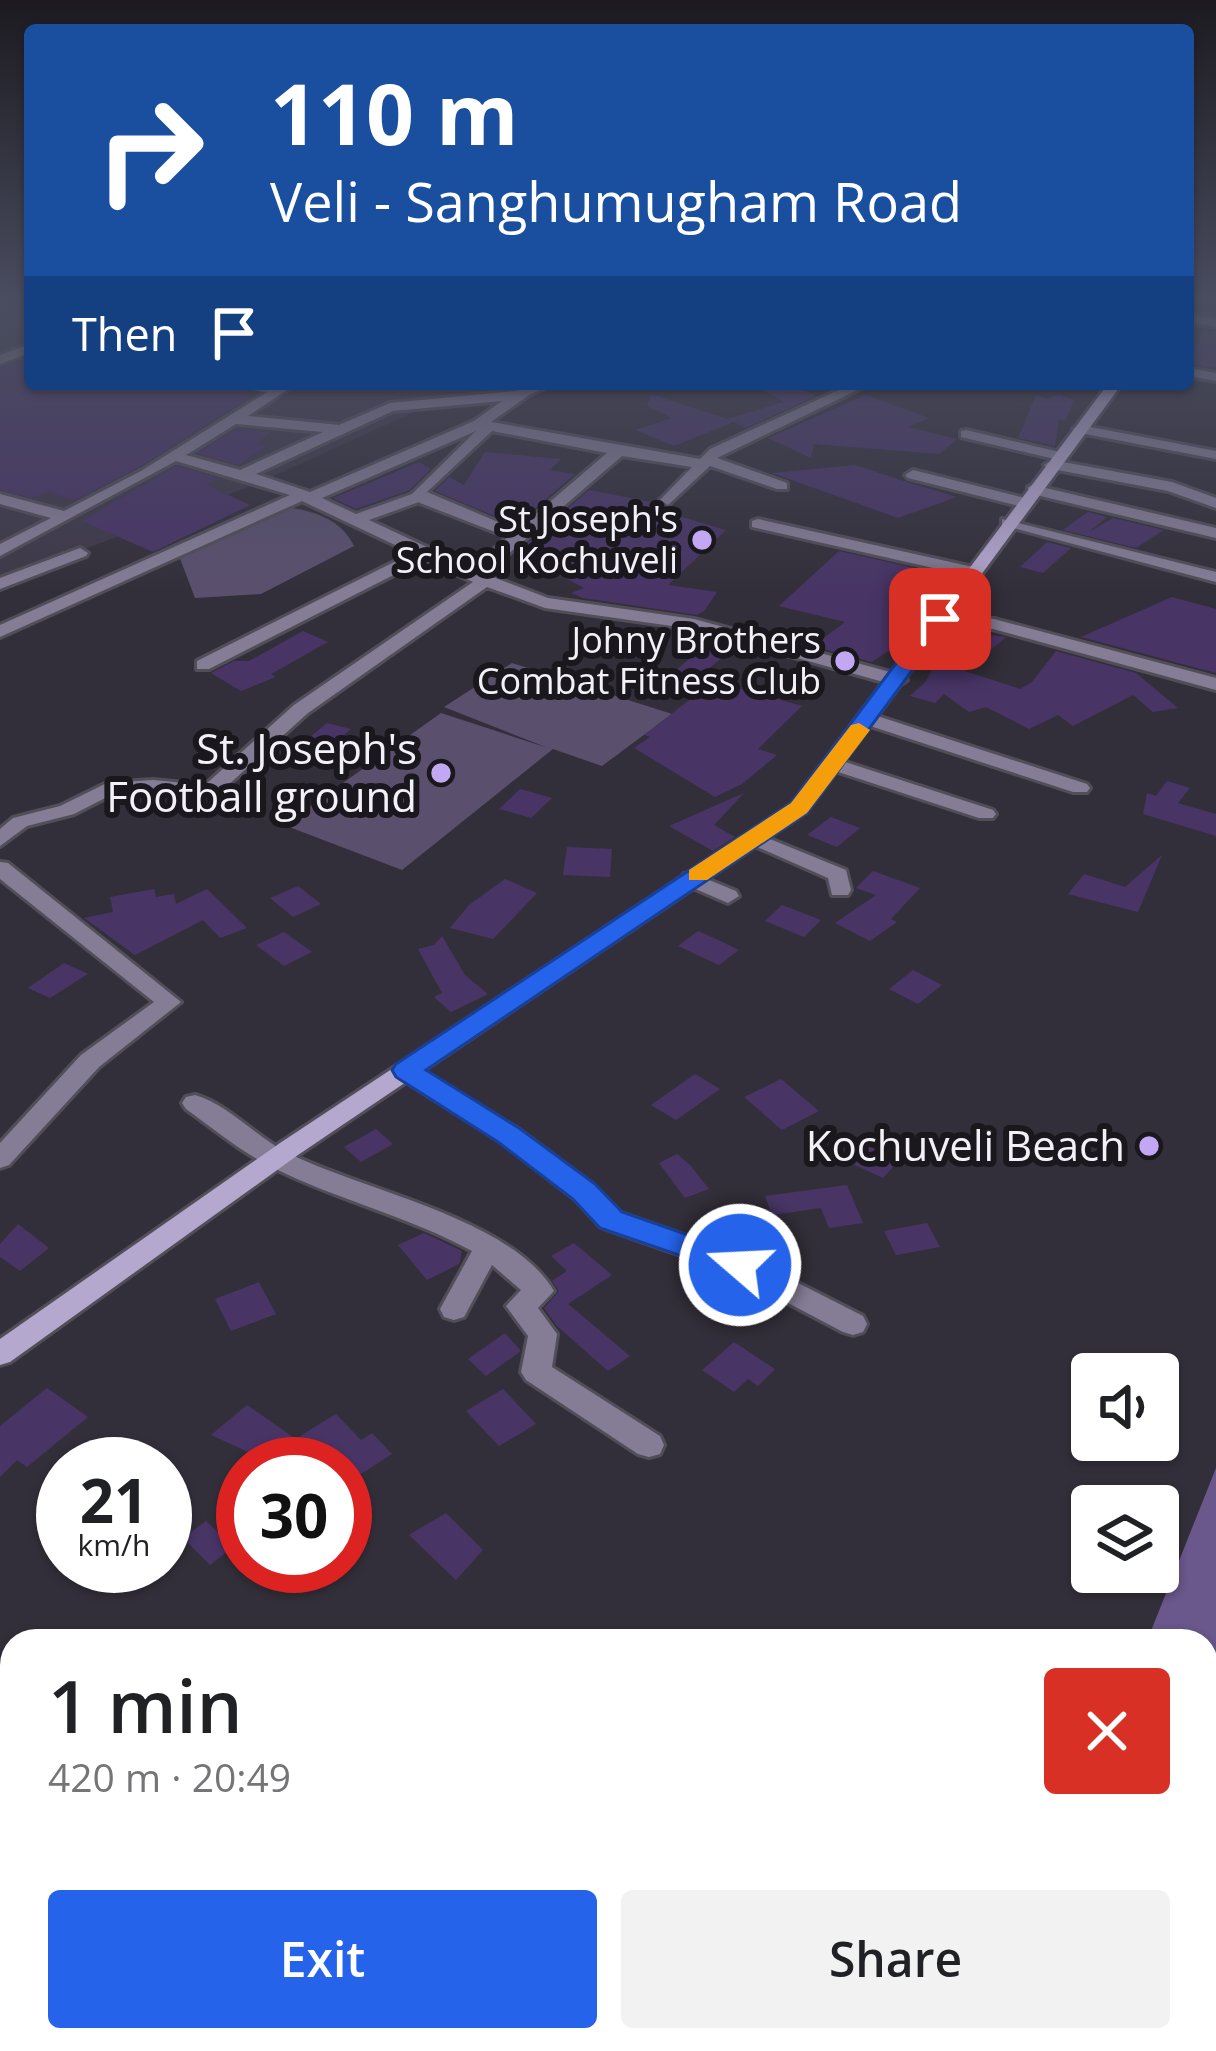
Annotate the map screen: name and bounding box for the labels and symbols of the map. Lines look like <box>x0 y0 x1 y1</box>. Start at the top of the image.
place label: St Joseph's School Kochuveli <box>396 494 678 584</box>
marker: St Joseph's School Kochuveli <box>689 527 715 553</box>
pin <box>889 568 991 670</box>
place label: Johny Brothers Combat Fitness Club <box>477 615 821 705</box>
marker: Johny Brothers Combat Fitness Club <box>832 648 858 674</box>
place label: St. Joseph's Football ground <box>106 719 417 824</box>
marker: St. Joseph's Football ground <box>428 760 454 786</box>
place label: Kochuveli Beach <box>806 1116 1125 1173</box>
marker: Kochuveli Beach <box>1136 1133 1162 1159</box>
position arrow <box>677 1202 803 1328</box>
speed limit sign: 30 <box>216 1437 372 1593</box>

